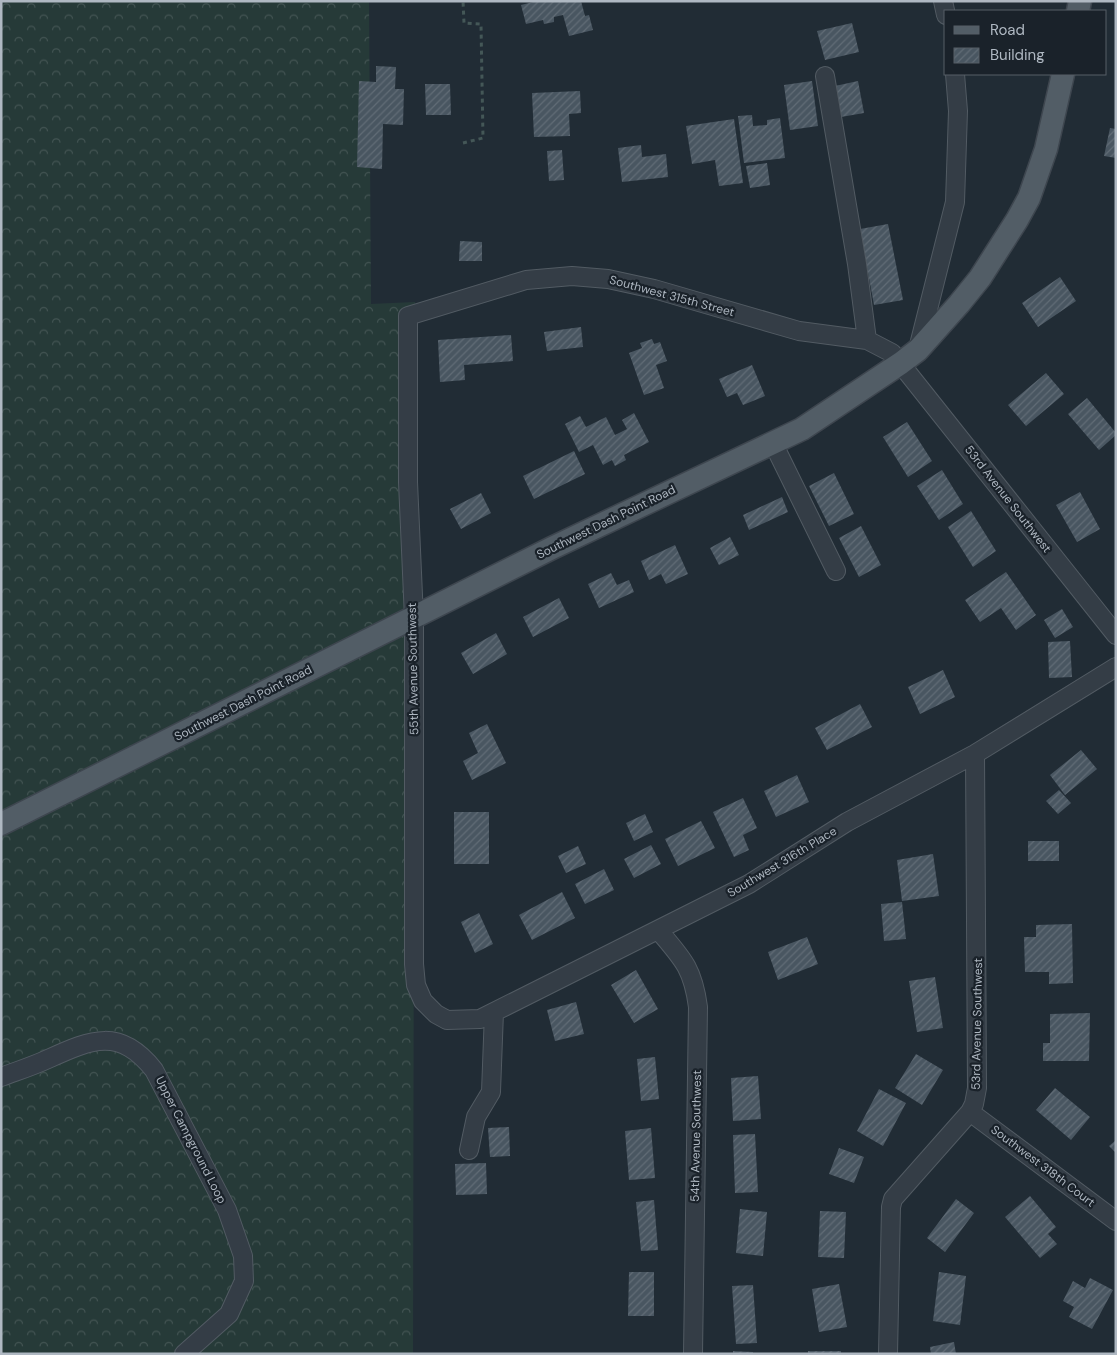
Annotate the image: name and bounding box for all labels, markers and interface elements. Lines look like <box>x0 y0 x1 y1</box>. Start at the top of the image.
legend <box>944 10 1107 75</box>
text: Road <box>990 20 1025 40</box>
text: Building <box>990 45 1045 65</box>
street label: Southwest 315th Street <box>608 272 737 320</box>
street label: 53rd Avenue Southwest <box>961 442 1055 556</box>
street label: Southwest Dash Point Road <box>534 481 678 563</box>
street label: 55th Avenue Southwest <box>404 602 422 735</box>
street label: Southwest Dash Point Road <box>172 661 314 745</box>
street label: Southwest 316th Place <box>724 823 840 901</box>
street label: 53rd Avenue Southwest <box>968 958 986 1090</box>
street label: 54th Avenue Southwest <box>687 1070 705 1202</box>
street label: Upper Campground Loop <box>152 1074 230 1206</box>
street label: Southwest 318th Court <box>988 1122 1099 1211</box>

